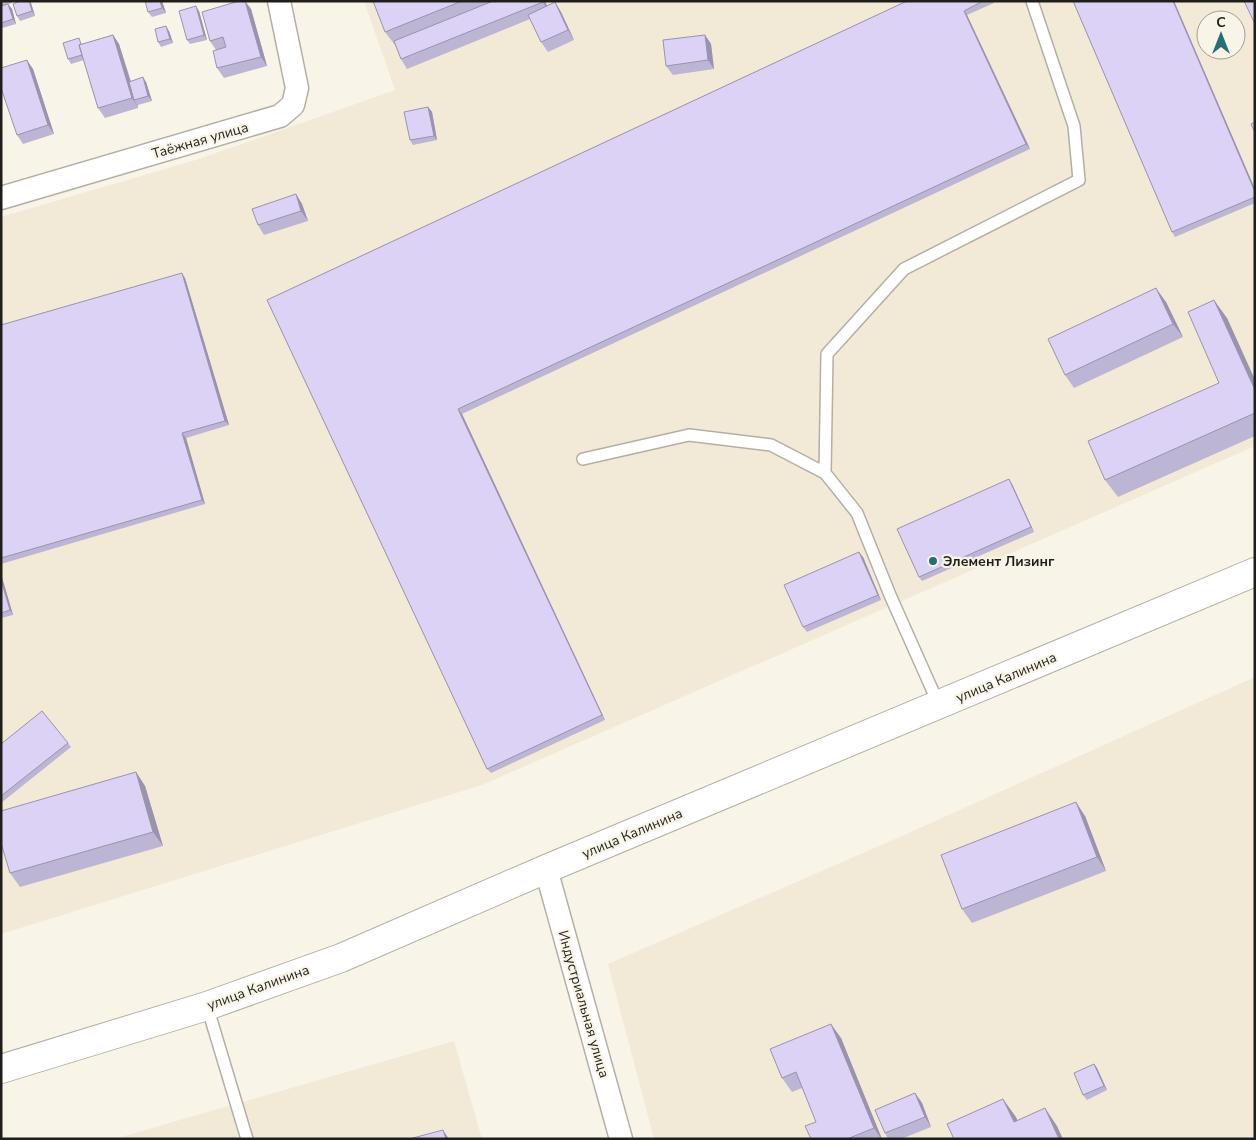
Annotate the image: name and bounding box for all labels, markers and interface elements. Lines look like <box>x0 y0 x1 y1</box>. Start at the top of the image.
north arrow <box>1196 10 1246 60</box>
text: С <box>1216 13 1226 32</box>
street label: Таёжная улица <box>150 118 251 163</box>
place label: Элемент Лизинг <box>943 552 1055 571</box>
marker: Элемент Лизинг <box>927 555 939 567</box>
street label: улица Калинина <box>953 648 1059 707</box>
street label: улица Калинина <box>579 804 685 863</box>
street label: Индустриальная улица <box>553 928 614 1080</box>
street label: улица Калинина <box>204 960 312 1015</box>

